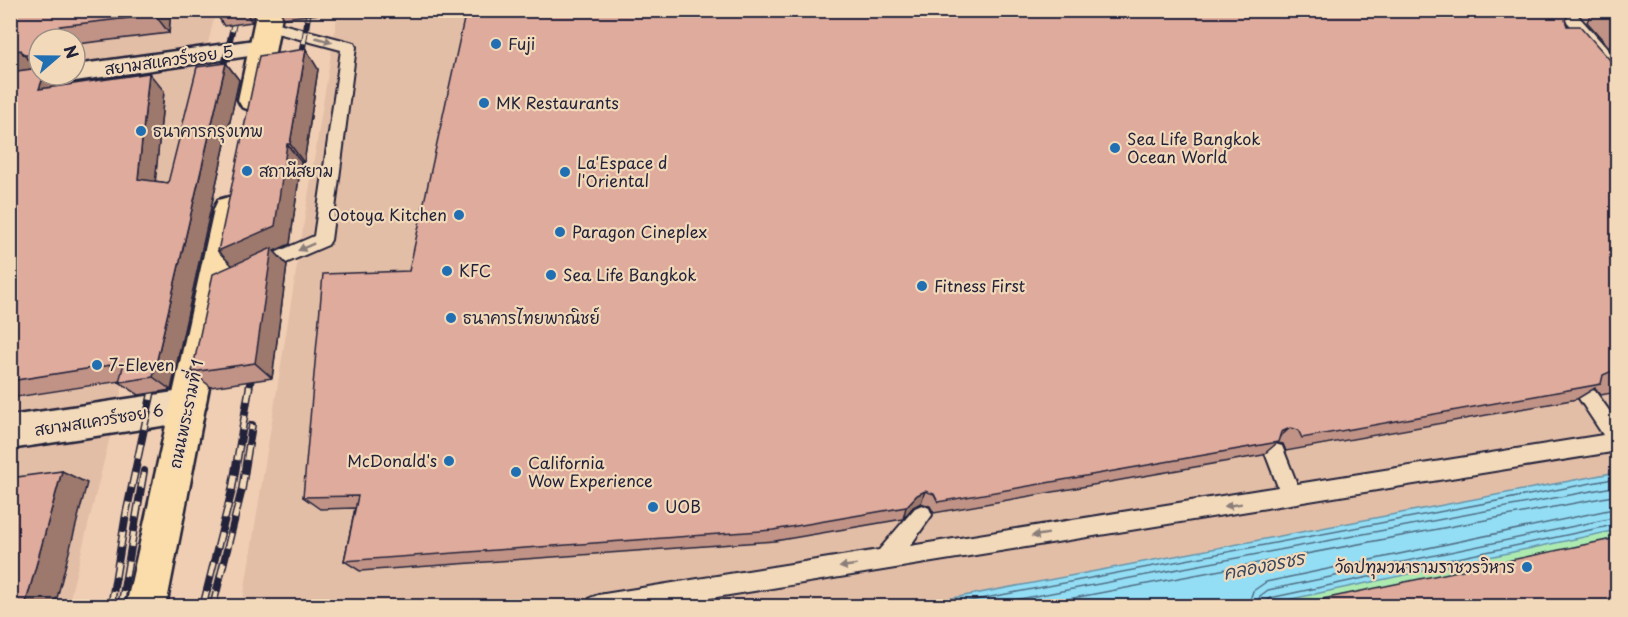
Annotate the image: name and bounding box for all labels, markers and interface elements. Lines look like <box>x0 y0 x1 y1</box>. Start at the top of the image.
north arrow <box>27 27 87 87</box>
place label: Fuji <box>508 31 535 55</box>
one-way arrow <box>315 36 333 46</box>
marker: Fuji <box>489 37 503 51</box>
street label: สยามสแควร์ซอย 5 <box>103 38 235 80</box>
text: N <box>59 41 85 62</box>
place label: MK Restaurants <box>496 90 619 114</box>
marker: MK Restaurants <box>477 96 491 110</box>
place label: ธนาคารกรุงเทพ <box>153 118 263 144</box>
marker: ธนาคารกรุงเทพ <box>134 124 148 138</box>
place label: Sea Life Bangkok Ocean World <box>1127 126 1261 168</box>
marker: Sea Life Bangkok Ocean World <box>1108 141 1122 155</box>
place label: La'Espace d l'Oriental <box>577 150 668 192</box>
place label: สถานีสยาม <box>259 158 333 182</box>
marker: สถานีสยาม <box>240 164 254 178</box>
marker: La'Espace d l'Oriental <box>558 165 572 179</box>
place label: Ootoya Kitchen <box>328 202 447 226</box>
marker: Ootoya Kitchen <box>452 208 466 222</box>
place label: Paragon Cineplex <box>572 219 707 243</box>
marker: Paragon Cineplex <box>553 225 567 239</box>
one-way arrow <box>298 242 315 251</box>
place label: KFC <box>459 258 491 282</box>
place label: Sea Life Bangkok <box>563 262 697 286</box>
marker: KFC <box>440 264 454 278</box>
marker: Sea Life Bangkok <box>544 268 558 282</box>
place label: Fitness First <box>934 273 1025 297</box>
marker: Fitness First <box>915 279 929 293</box>
place label: ธนาคารไทยพาณิชย์ <box>463 305 600 329</box>
marker: ธนาคารไทยพาณิชย์ <box>444 311 458 325</box>
place label: 7-Eleven <box>109 352 174 376</box>
street label: ถนนพระรามที่ 1 <box>160 357 208 471</box>
marker: 7-Eleven <box>90 358 104 372</box>
street label: สยามสแควร์ซอย 6 <box>33 397 165 441</box>
place label: McDonald's <box>347 448 437 472</box>
place label: California Wow Experience <box>528 450 653 492</box>
marker: McDonald's <box>442 454 456 468</box>
marker: California Wow Experience <box>509 465 523 479</box>
place label: UOB <box>665 494 701 518</box>
marker: UOB <box>646 500 660 514</box>
one-way arrow <box>1223 500 1242 509</box>
one-way arrow <box>1031 531 1050 540</box>
water label: คลองอรชร <box>1221 543 1309 586</box>
place label: วัดปทุมวนารามราชวรวิหาร <box>1335 554 1515 580</box>
marker: วัดปทุมวนารามราชวรวิหาร <box>1520 560 1534 574</box>
one-way arrow <box>838 562 857 571</box>

